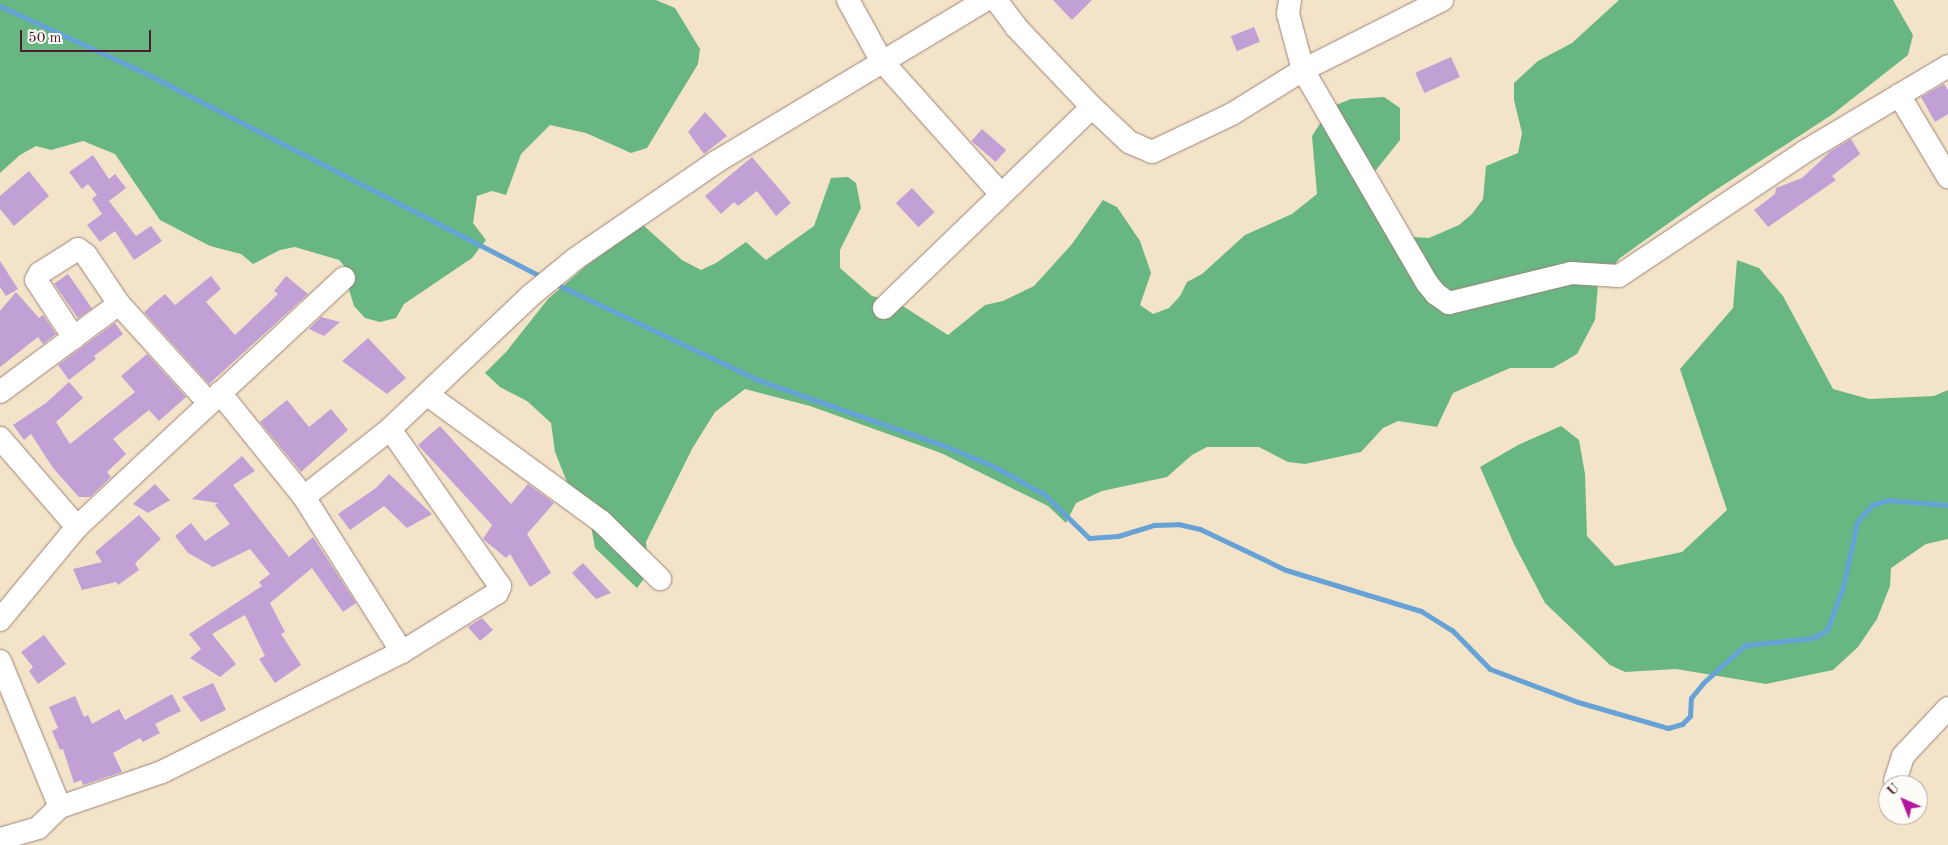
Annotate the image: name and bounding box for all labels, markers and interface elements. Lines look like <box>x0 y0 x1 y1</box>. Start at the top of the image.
scale bar <box>22 20 154 52</box>
text: 50 m <box>28 31 62 46</box>
north arrow <box>1878 775 1928 825</box>
text: U <box>1884 781 1902 799</box>

